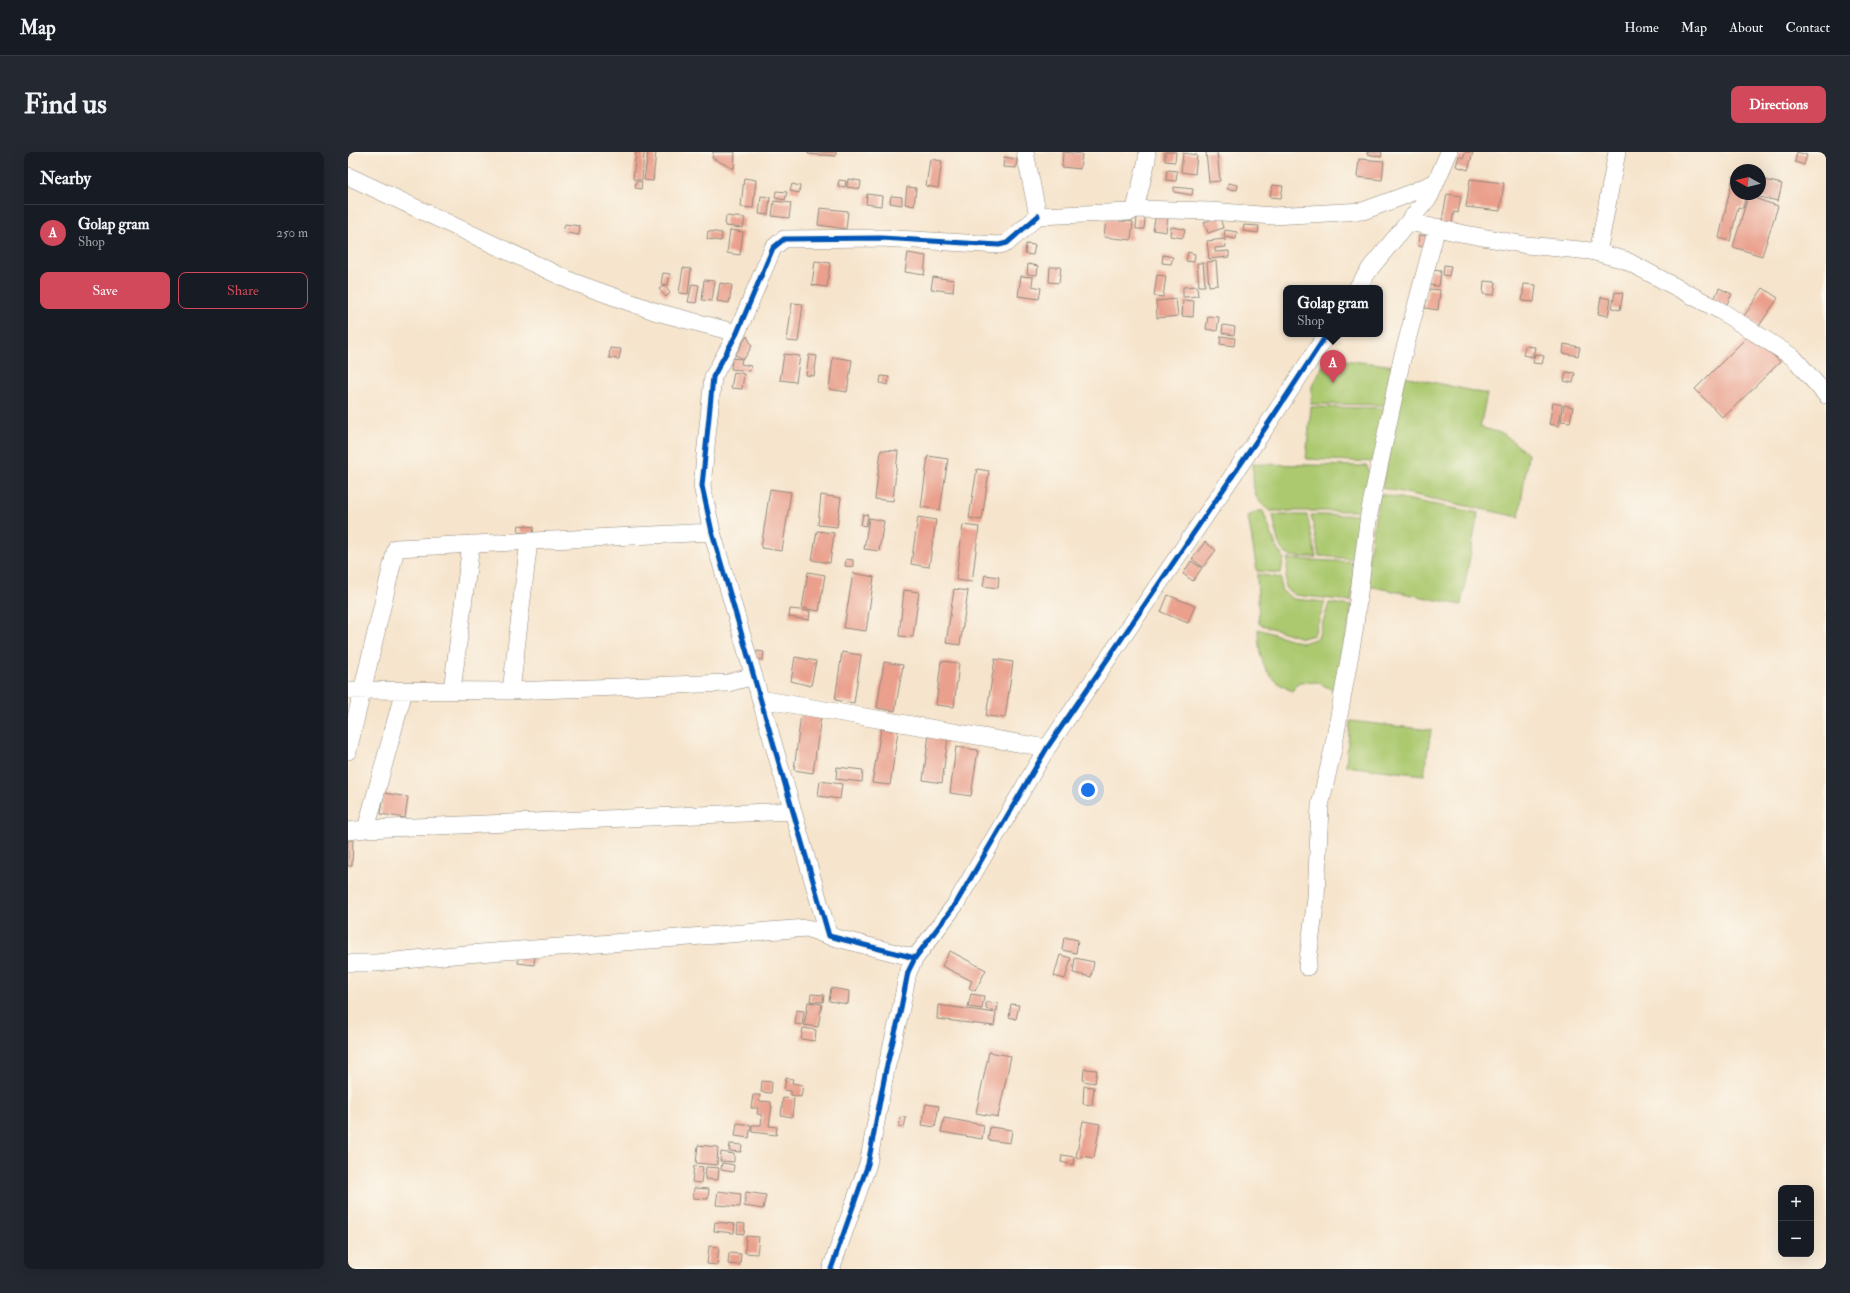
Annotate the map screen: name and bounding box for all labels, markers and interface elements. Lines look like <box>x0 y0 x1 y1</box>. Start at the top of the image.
text: Map <box>20 16 56 40</box>
text: Home <box>1624 19 1659 36</box>
text: Map <box>1681 19 1707 36</box>
text: About <box>1729 19 1763 36</box>
text: Contact <box>1785 19 1830 36</box>
button: Directions <box>1731 86 1826 123</box>
text: Find us <box>24 87 107 122</box>
north arrow <box>1730 164 1766 200</box>
text: Nearby <box>40 168 91 189</box>
text: Golap gram <box>78 215 149 234</box>
text: A <box>49 225 57 241</box>
text: 250 m <box>276 225 308 241</box>
text: Shop <box>78 234 105 250</box>
button: Save <box>40 272 170 309</box>
button: Share <box>178 272 308 309</box>
popup <box>1283 285 1383 337</box>
text: Golap gram <box>1297 294 1369 313</box>
text: Shop <box>1297 313 1324 329</box>
pin: A <box>1320 350 1346 383</box>
your location <box>1078 780 1098 800</box>
map controls <box>1778 1185 1814 1257</box>
button: + <box>1778 1185 1814 1221</box>
button: − <box>1778 1221 1814 1257</box>

